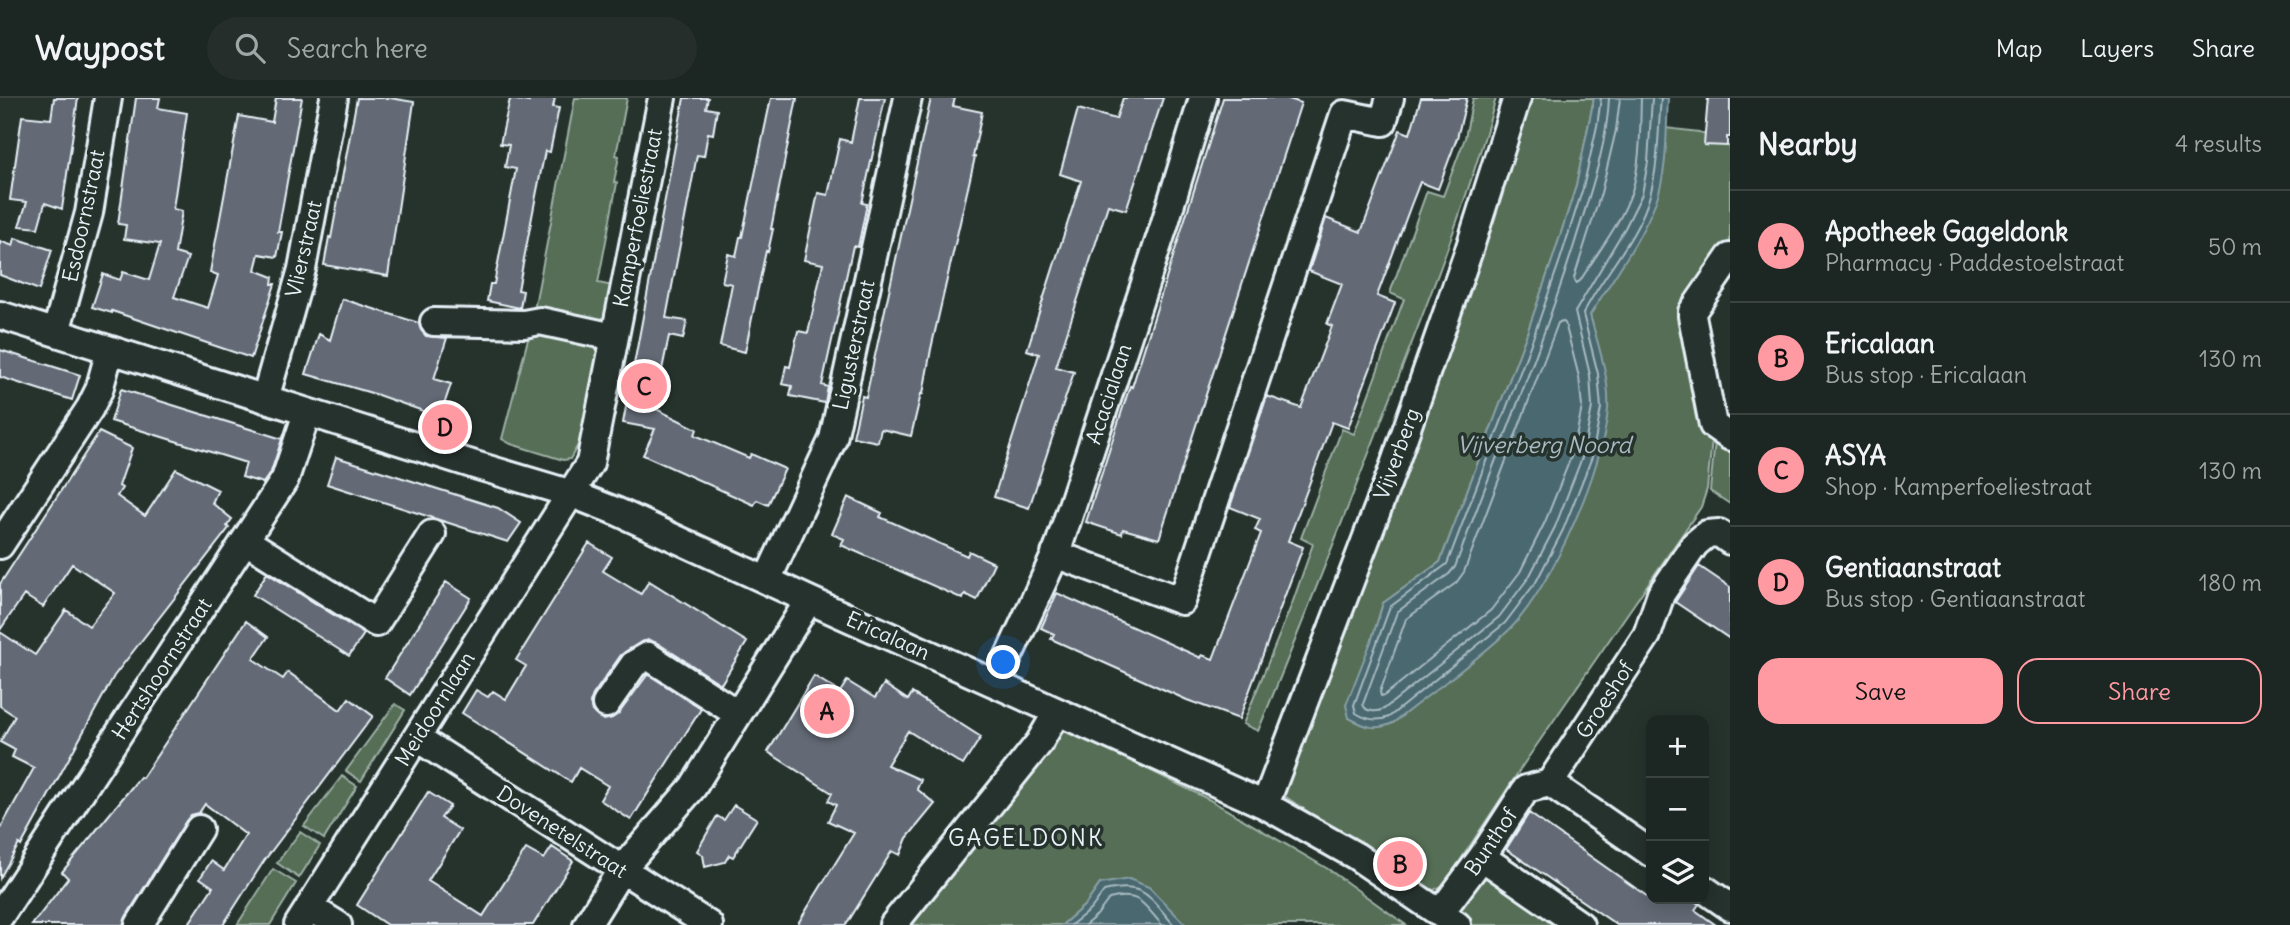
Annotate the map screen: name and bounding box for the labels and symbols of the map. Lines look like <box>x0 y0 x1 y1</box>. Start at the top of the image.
street label: Kamperfoeliestraat <box>607 126 668 310</box>
street label: Esdoornstraat <box>56 147 111 284</box>
street label: Vlierstraat <box>279 198 328 300</box>
street label: Ligusterstraat <box>827 277 880 412</box>
street label: Acacialaan <box>1080 340 1137 447</box>
pin: C <box>621 360 667 412</box>
pin: D <box>422 401 468 453</box>
street label: Vijverberg <box>1368 404 1426 503</box>
water label: Vijverberg Noord <box>1457 430 1635 459</box>
street label: Hertshoornstraat <box>106 593 218 745</box>
street label: Ericalaan <box>842 605 934 666</box>
your location <box>986 645 1020 679</box>
street label: Meidoornlaan <box>389 646 481 771</box>
street label: Groeshof <box>1570 655 1640 744</box>
pin: A <box>804 685 850 737</box>
street label: Dovenetelstraat <box>492 779 633 884</box>
street label: Bunthof <box>1458 802 1524 881</box>
district label: GAGELDONK <box>948 823 1104 852</box>
pin: B <box>1377 838 1423 890</box>

